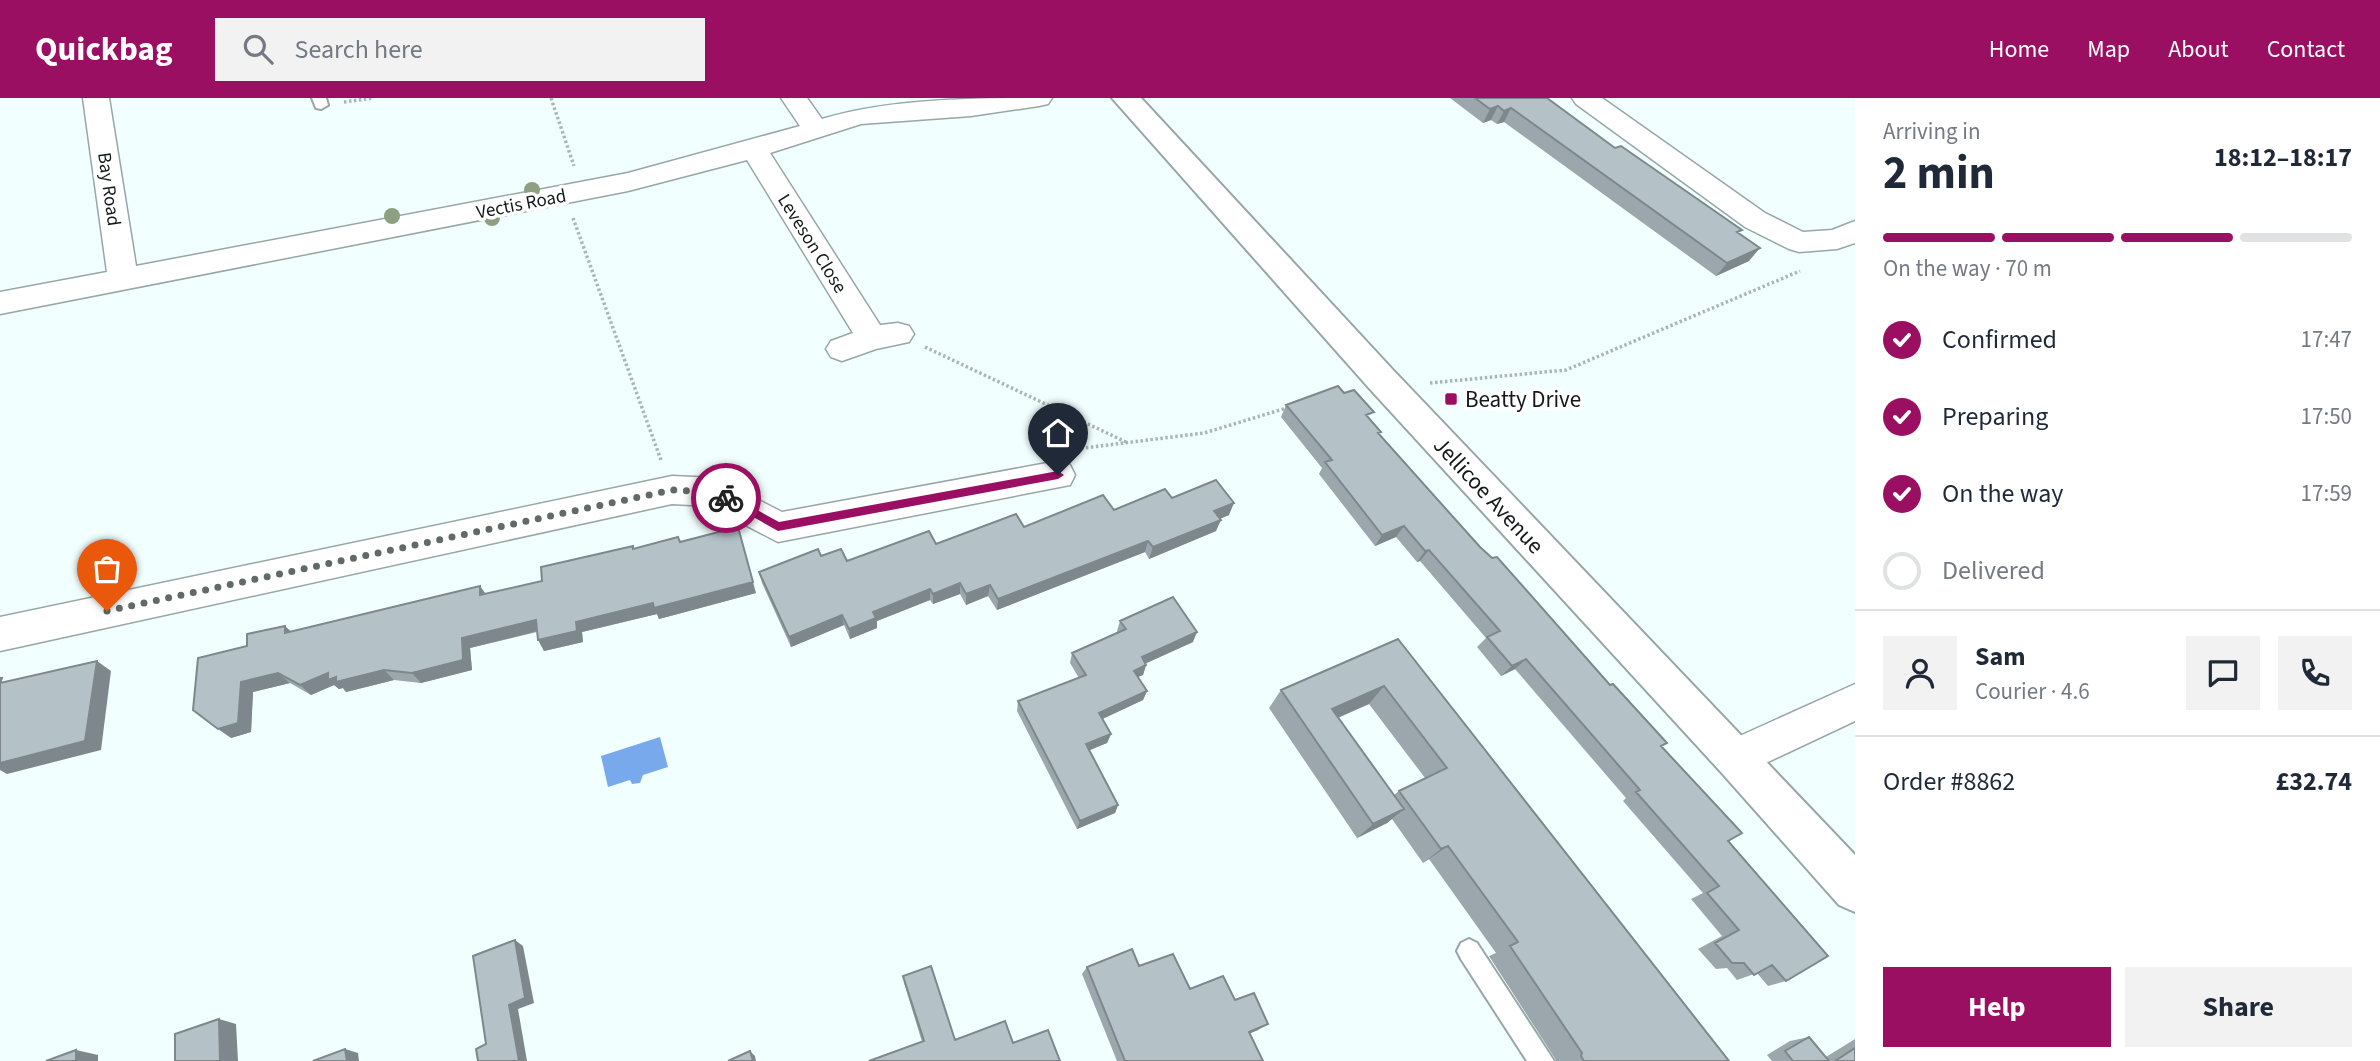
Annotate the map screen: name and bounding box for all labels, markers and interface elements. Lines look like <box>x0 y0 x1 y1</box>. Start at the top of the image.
search box <box>215 18 705 81</box>
text: Quickbag <box>35 26 173 73</box>
icon: search <box>239 30 277 68</box>
text: Search here <box>295 31 423 68</box>
text: Home <box>1989 32 2049 67</box>
text: Map <box>2087 32 2130 67</box>
text: About <box>2168 32 2229 67</box>
text: Contact <box>2267 32 2345 67</box>
text: Arriving in <box>1883 115 1981 148</box>
text: 18:12–18:17 <box>2214 139 2352 176</box>
text: 2 min <box>1883 141 1995 206</box>
street label: Bay Road <box>90 151 127 228</box>
street label: Vectis Road <box>474 183 569 226</box>
street label: Leveson Close <box>770 189 853 299</box>
text: On the way · 70 m <box>1883 252 2052 285</box>
icon: check <box>1883 321 1921 359</box>
text: Confirmed <box>1942 321 2057 358</box>
text: 17:47 <box>2301 323 2352 356</box>
place label: Beatty Drive <box>1465 383 1581 416</box>
marker: Beatty Drive <box>1443 391 1459 407</box>
icon: check <box>1883 398 1921 436</box>
text: Preparing <box>1942 398 2048 435</box>
text: 17:50 <box>2301 400 2352 433</box>
pin <box>1028 403 1088 475</box>
icon: home <box>1039 414 1077 452</box>
street label: Jellicoe Avenue <box>1426 430 1552 561</box>
courier <box>691 463 761 533</box>
icon: check <box>1883 475 1921 513</box>
text: On the way <box>1942 475 2063 512</box>
text: 17:59 <box>2301 477 2352 510</box>
icon: bike <box>707 479 745 517</box>
pin <box>77 539 137 611</box>
icon: bag <box>88 550 126 588</box>
text: Delivered <box>1942 552 2045 589</box>
button: person <box>1883 636 1957 710</box>
button: chat <box>2186 636 2260 710</box>
button: phone <box>2278 636 2352 710</box>
text: Sam <box>1975 638 2025 675</box>
text: Courier · 4.6 <box>1975 675 2090 708</box>
text: Order #8862 <box>1883 763 2015 800</box>
text: £32.74 <box>2276 763 2352 800</box>
button: Help <box>1883 967 2111 1047</box>
button: Share <box>2125 967 2352 1047</box>

